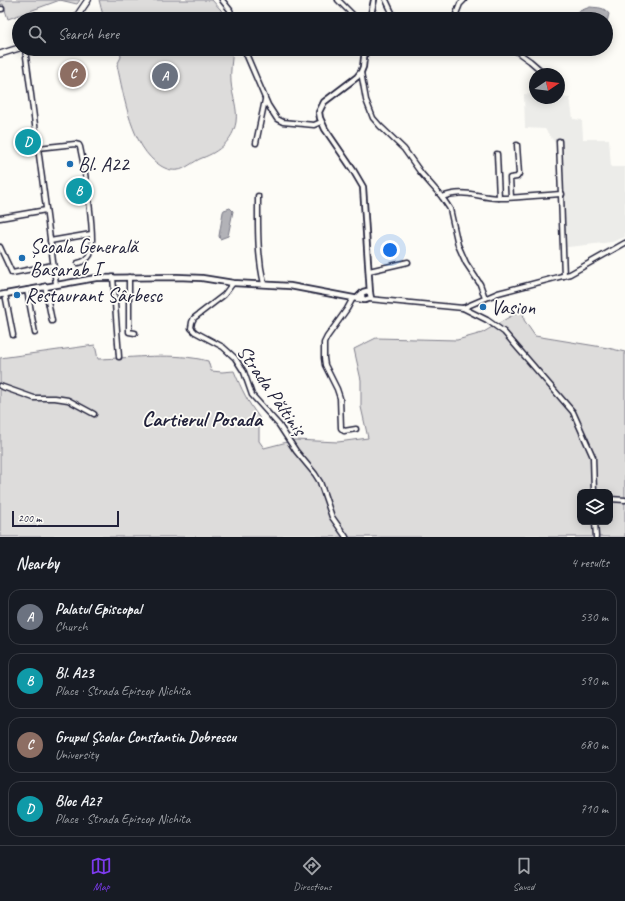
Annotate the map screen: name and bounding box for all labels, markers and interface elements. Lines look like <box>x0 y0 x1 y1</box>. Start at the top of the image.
search box <box>12 12 613 56</box>
icon: search <box>26 23 48 45</box>
text: Search here <box>58 25 119 44</box>
pin: C <box>60 59 86 89</box>
pin: A <box>152 61 178 91</box>
north arrow <box>529 68 565 104</box>
pin: D <box>15 127 41 157</box>
place label: Bl. A22 <box>78 152 131 177</box>
marker: Bl. A22 <box>65 159 75 169</box>
pin: B <box>66 176 92 206</box>
place label: Școala Generală Basarab I <box>30 234 140 282</box>
your location <box>380 240 400 260</box>
marker: Școala Generală Basarab I <box>17 253 27 263</box>
place label: Restaurant Sârbesc <box>25 283 163 308</box>
marker: Restaurant Sârbesc <box>12 290 22 300</box>
place label: Vasion <box>491 295 536 320</box>
marker: Vasion <box>478 302 488 312</box>
street label: Strada Păltiniș <box>231 340 313 442</box>
district label: Cartierul Posada <box>142 406 264 432</box>
map controls <box>577 489 613 525</box>
button: layers <box>577 489 613 525</box>
scale bar <box>12 509 119 528</box>
text: 200 m <box>18 511 42 525</box>
text: Nearby <box>16 553 59 574</box>
text: 4 results <box>571 555 609 571</box>
text: Palatul Episcopal <box>55 600 141 619</box>
text: A <box>27 609 33 625</box>
text: 530 m <box>580 609 608 625</box>
text: Church <box>55 619 88 635</box>
text: Bl. A23 <box>55 664 93 683</box>
text: B <box>27 673 33 689</box>
text: 590 m <box>580 673 608 689</box>
text: Place · Strada Episcop Nichita <box>55 683 191 699</box>
text: Grupul Școlar Constantin Dobrescu <box>55 728 236 747</box>
text: C <box>27 737 33 753</box>
text: 680 m <box>580 737 608 753</box>
text: University <box>55 747 98 763</box>
text: Bloc A27 <box>55 792 101 811</box>
text: D <box>26 801 34 817</box>
text: 710 m <box>580 801 608 817</box>
text: Place · Strada Episcop Nichita <box>55 811 191 827</box>
tab: Map <box>90 855 112 893</box>
tab: Directions <box>293 855 332 893</box>
tab: Saved <box>513 855 535 893</box>

